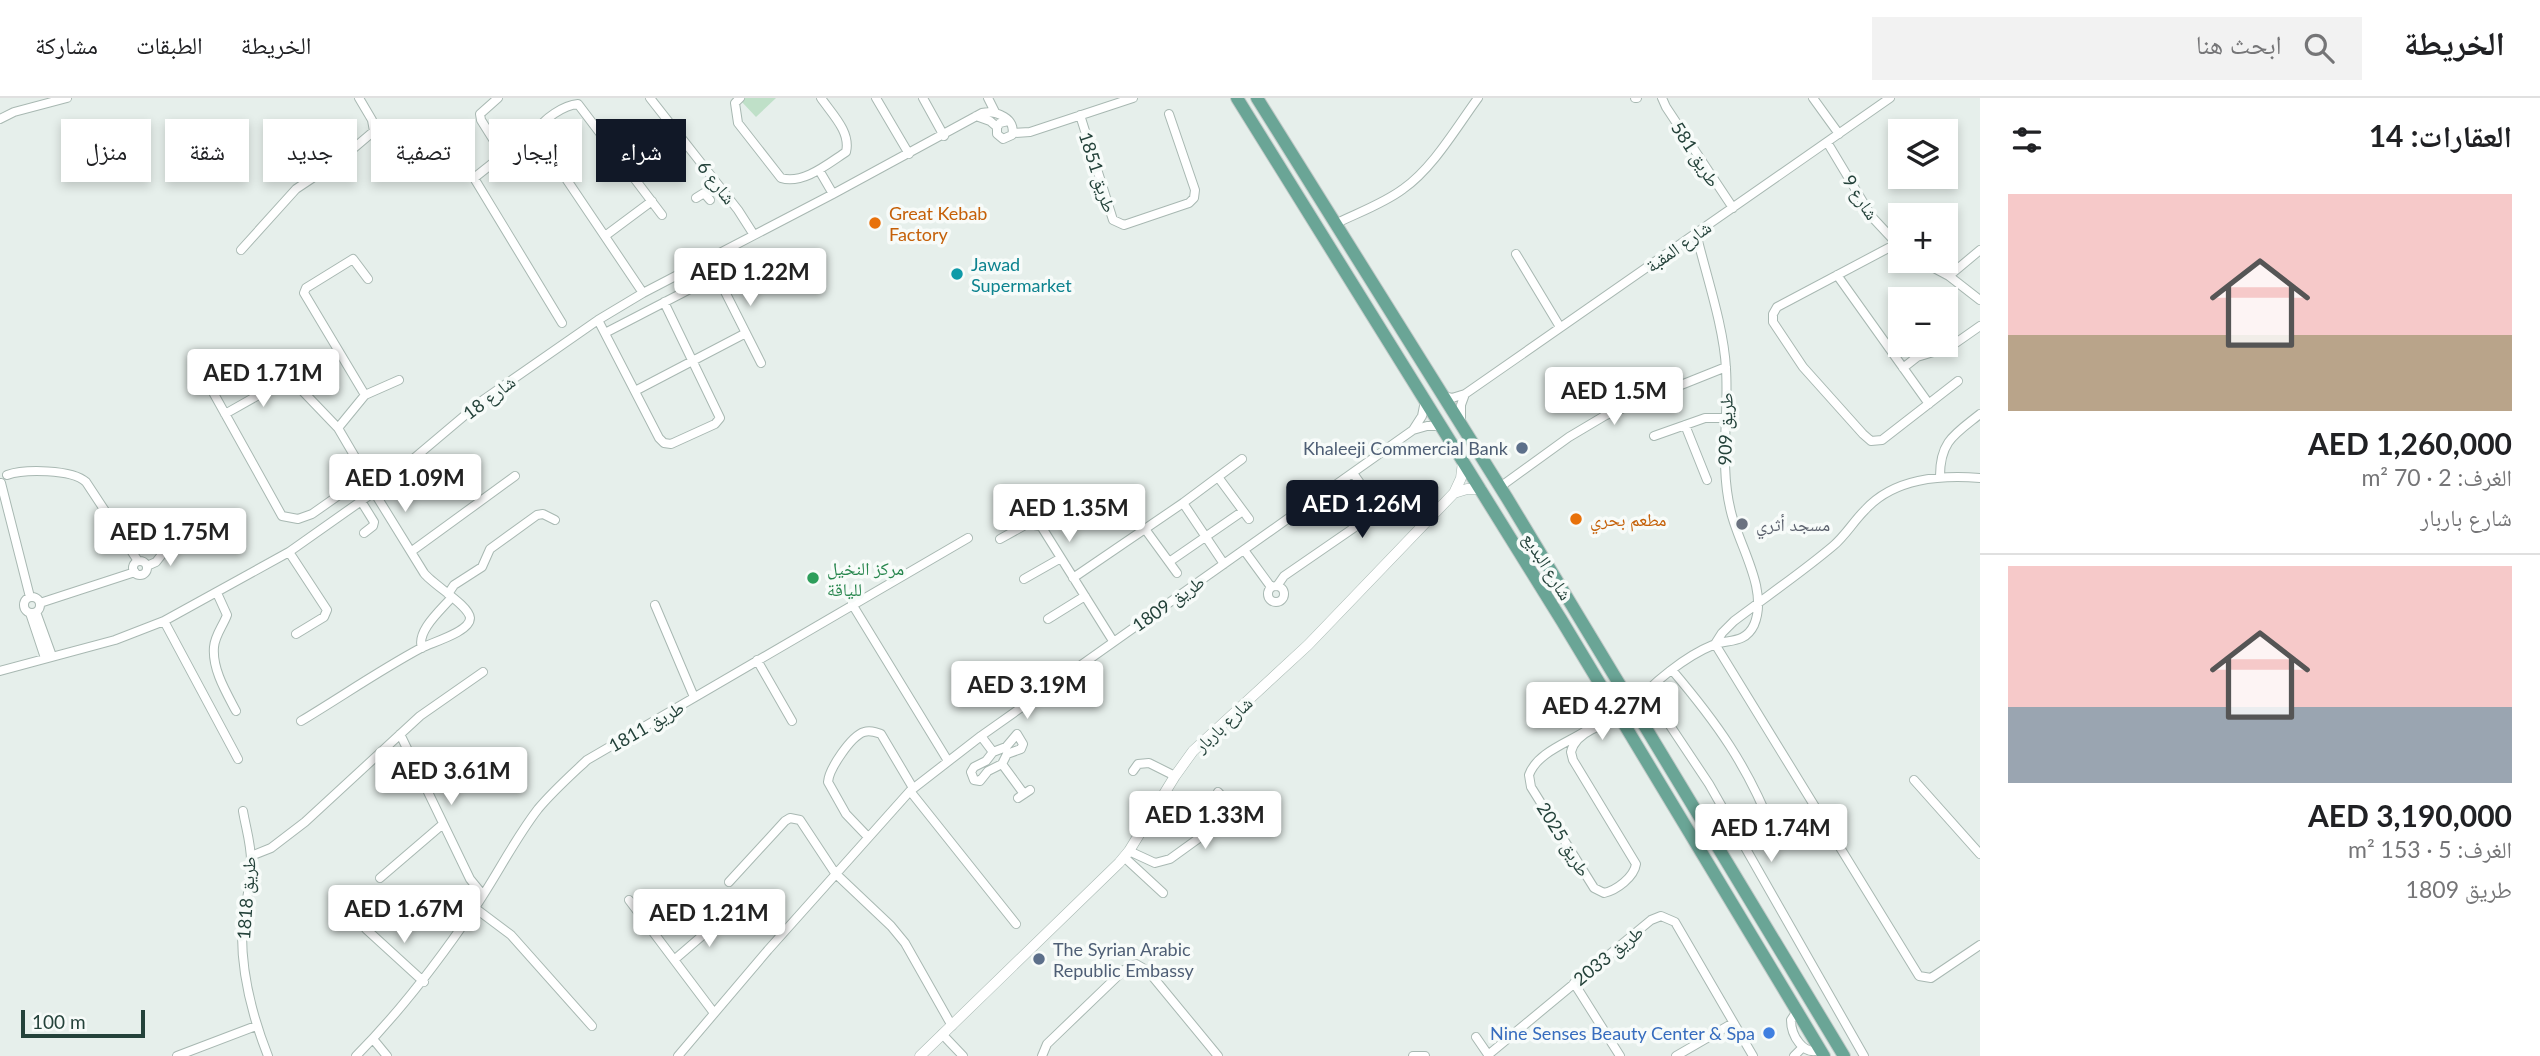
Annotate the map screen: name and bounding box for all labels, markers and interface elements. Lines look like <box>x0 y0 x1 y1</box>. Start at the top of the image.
search box <box>1872 17 2362 80</box>
text: الخريطة <box>2404 22 2505 62</box>
text: ابحث هنا <box>2196 28 2282 60</box>
icon: search <box>2300 29 2338 67</box>
text: مشاركة <box>35 30 98 59</box>
text: الطبقات <box>136 30 203 59</box>
text: الخريطة <box>241 30 311 59</box>
street label: طريق 581 <box>1666 117 1725 191</box>
text: العقارات: 14 <box>2369 117 2512 153</box>
chip: منزل <box>61 119 151 182</box>
chip: شقة <box>165 119 249 182</box>
chip: جديد <box>263 119 357 182</box>
chip: تصفية <box>371 119 475 182</box>
chip: إيجار <box>489 119 582 182</box>
chip: شراء <box>596 119 686 182</box>
map controls <box>1888 119 1958 357</box>
button: layers <box>1888 119 1958 189</box>
icon: filters <box>2008 121 2046 159</box>
street label: طريق 1851 <box>1074 129 1121 215</box>
street label: شارع 6 <box>692 156 741 209</box>
street label: شارع 9 <box>1838 170 1884 224</box>
place label: Great Kebab Factory <box>889 202 987 245</box>
button: + <box>1888 203 1958 273</box>
marker: Great Kebab Factory <box>867 215 883 231</box>
street label: شارع المقبة <box>1641 216 1715 277</box>
icon: home <box>2197 240 2323 366</box>
pin: AED 1.22M <box>670 248 830 308</box>
place label: Jawad Supermarket <box>971 253 1072 296</box>
text: AED 1.22M <box>690 257 810 285</box>
marker: Jawad Supermarket <box>949 266 965 282</box>
button: − <box>1888 287 1958 357</box>
pin: AED 1.71M <box>183 350 343 409</box>
text: AED 1.71M <box>203 358 323 386</box>
pin: AED 1.5M <box>1542 368 1686 427</box>
street label: شارع 18 <box>459 370 520 425</box>
text: AED 1.5M <box>1561 376 1667 404</box>
street label: طريق 909 <box>1713 392 1738 466</box>
text: AED 1,260,000 <box>2308 425 2512 461</box>
place label: Khaleeji Commercial Bank <box>1303 437 1509 459</box>
marker: Khaleeji Commercial Bank <box>1514 440 1530 456</box>
pin: AED 1.09M <box>325 454 485 514</box>
text: AED 1.09M <box>345 463 465 491</box>
text: الغرف: 2 · 70 m² <box>2361 463 2512 491</box>
pin: AED 1.26M <box>1282 480 1442 540</box>
pin: AED 1.35M <box>989 484 1149 544</box>
text: AED 1.26M <box>1302 489 1422 517</box>
text: AED 1.35M <box>1009 493 1129 521</box>
text: شارع باربار <box>2420 503 2512 531</box>
pin: AED 1.75M <box>90 508 250 568</box>
place label: مطعم بحري <box>1590 508 1666 535</box>
marker: مطعم بحري <box>1568 511 1584 527</box>
place label: مسجد أثري <box>1756 513 1830 540</box>
marker: مسجد أثري <box>1734 516 1750 532</box>
text: AED 1.75M <box>110 517 230 545</box>
street label: شارع البديع <box>1517 528 1577 605</box>
place label: مركز النخيل للياقة <box>827 557 904 600</box>
marker: مركز النخيل للياقة <box>805 570 821 586</box>
street label: طريق 1809 <box>1128 570 1209 637</box>
icon: home <box>2197 612 2323 738</box>
pin: AED 3.19M <box>947 662 1107 721</box>
text: AED 3.19M <box>967 670 1087 698</box>
pin: AED 4.27M <box>1522 682 1682 742</box>
street label: شارع باربار <box>1189 691 1257 758</box>
text: AED 4.27M <box>1542 691 1662 719</box>
street label: طريق 1811 <box>604 696 688 757</box>
pin: AED 3.61M <box>371 748 531 807</box>
text: AED 3.61M <box>391 756 511 784</box>
pin: AED 1.33M <box>1125 792 1285 851</box>
text: AED 3,190,000 <box>2308 797 2512 833</box>
street label: طريق 2025 <box>1532 798 1595 881</box>
text: AED 1.33M <box>1145 800 1265 828</box>
pin: AED 1.74M <box>1691 804 1851 864</box>
text: AED 1.74M <box>1711 813 1831 841</box>
text: الغرف: 5 · 153 m² <box>2348 835 2512 863</box>
street label: طريق 1818 <box>232 856 261 940</box>
text: طريق 1809 <box>2406 875 2512 903</box>
pin: AED 1.67M <box>324 886 484 945</box>
pin: AED 1.21M <box>629 890 789 949</box>
text: AED 1.67M <box>344 894 464 922</box>
text: AED 1.21M <box>649 898 769 926</box>
street label: طريق 2033 <box>1569 920 1648 991</box>
place label: The Syrian Arabic Republic Embassy <box>1053 938 1195 981</box>
marker: The Syrian Arabic Republic Embassy <box>1031 951 1047 967</box>
scale bar <box>21 1007 145 1039</box>
text: 100 m <box>32 1010 86 1033</box>
place label: Nine Senses Beauty Center & Spa <box>1490 1022 1755 1044</box>
marker: Nine Senses Beauty Center & Spa <box>1761 1025 1777 1041</box>

